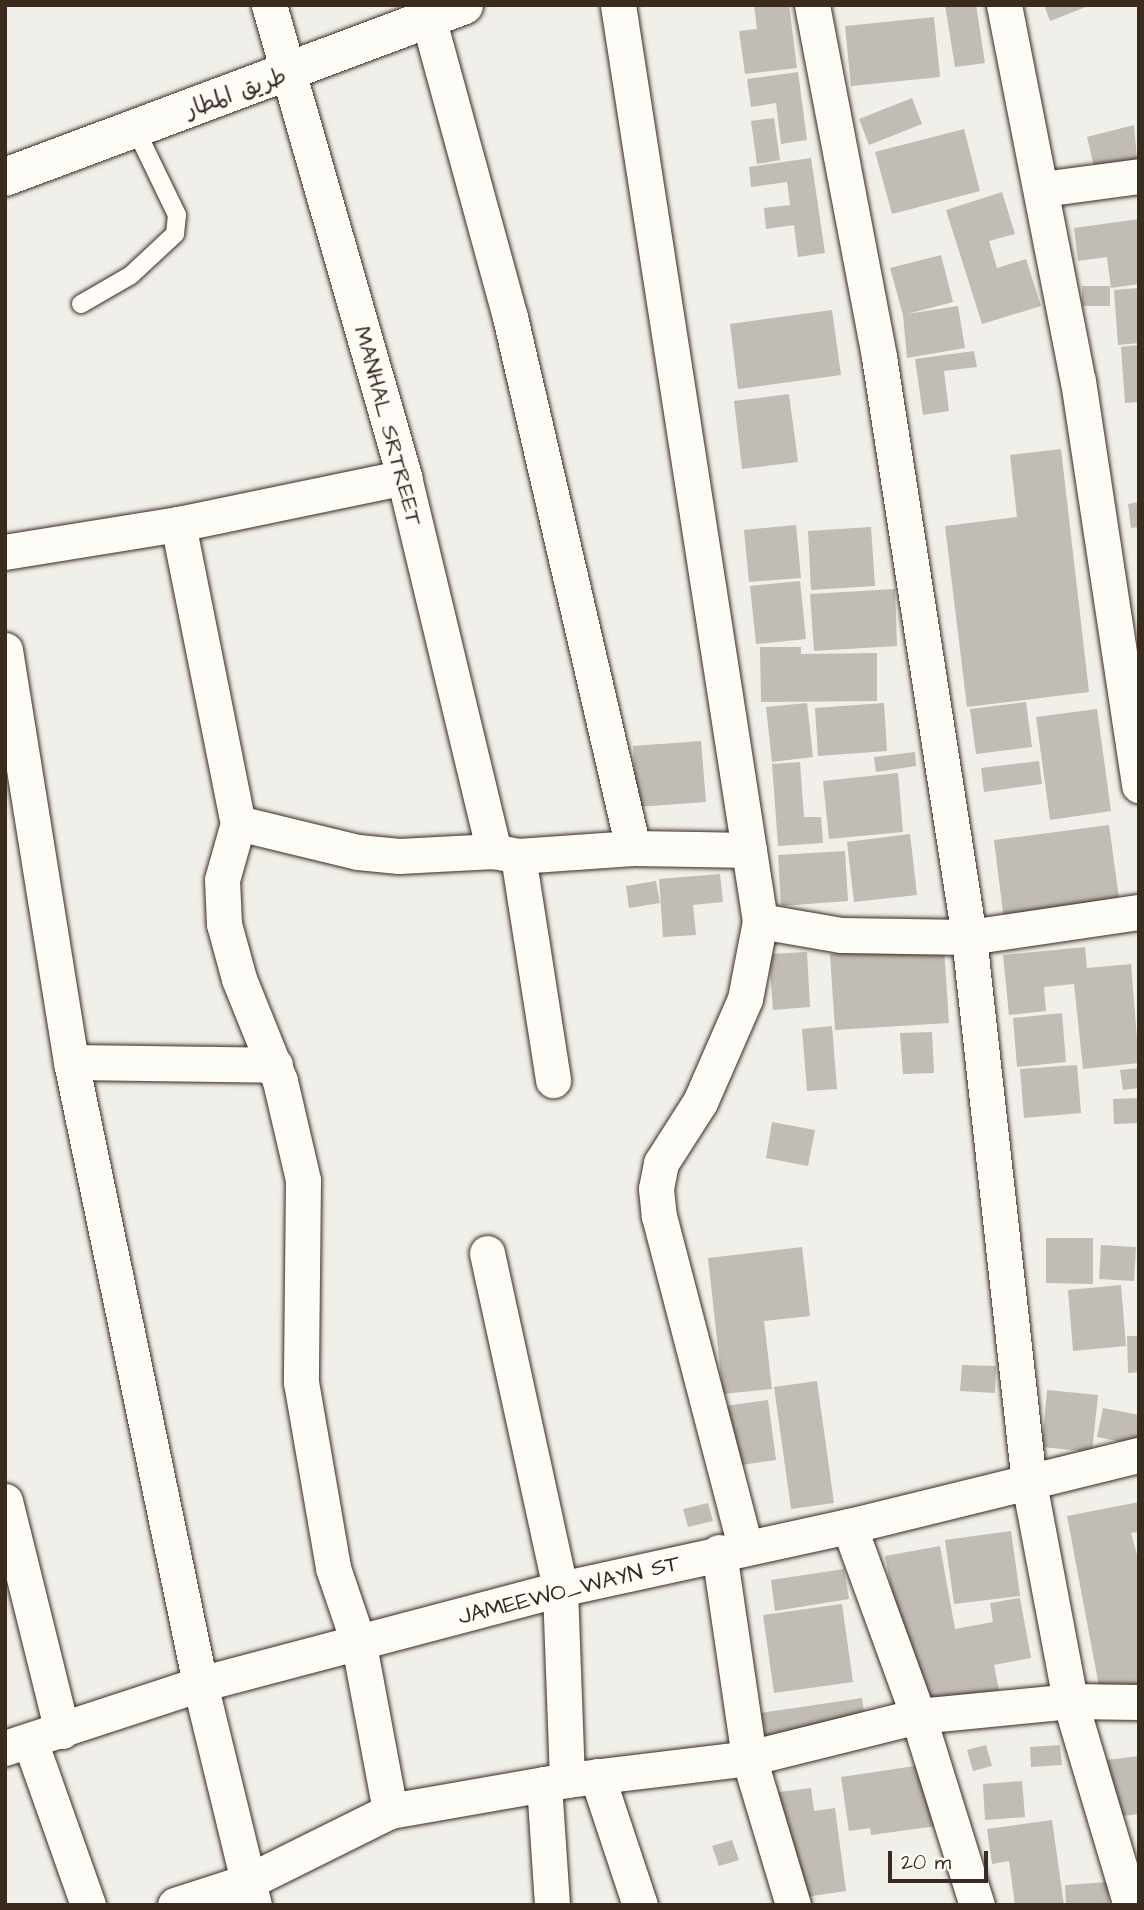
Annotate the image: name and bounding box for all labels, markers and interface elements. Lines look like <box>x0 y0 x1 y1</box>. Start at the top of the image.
street label: طريق المطار <box>182 62 290 124</box>
street label: MANHAL SRTREET <box>348 323 428 529</box>
street label: JAMEEWO_WAYN ST <box>455 1549 683 1631</box>
scale bar <box>892 1836 992 1880</box>
text: 20 m <box>901 1848 951 1877</box>

